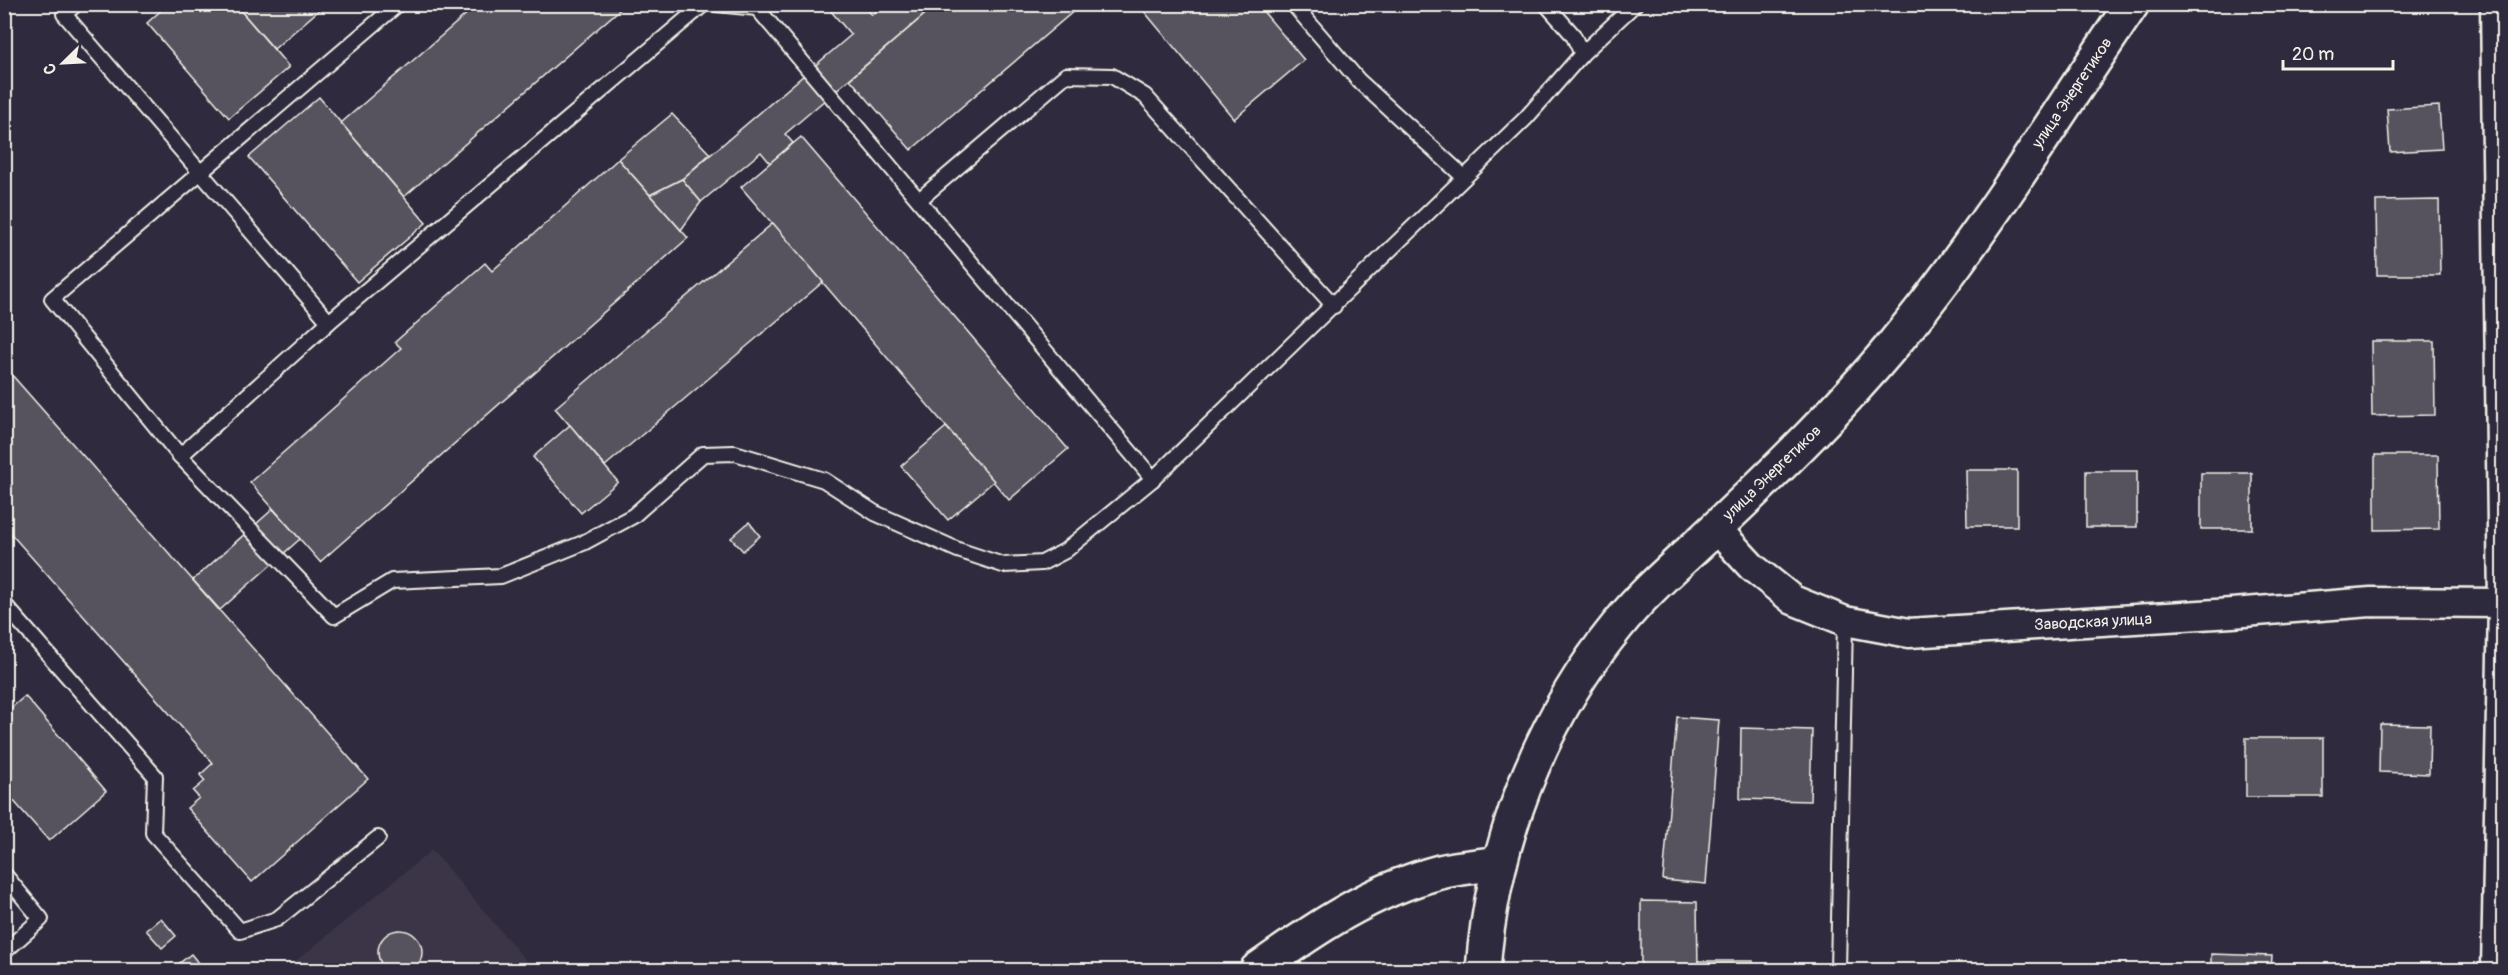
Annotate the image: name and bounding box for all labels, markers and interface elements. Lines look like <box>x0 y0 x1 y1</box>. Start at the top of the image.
north arrow <box>33 33 93 93</box>
scale bar <box>2283 33 2392 71</box>
street label: улица Энергетиков <box>2027 34 2117 153</box>
text: 20 m <box>2292 43 2334 66</box>
text: С <box>39 60 61 77</box>
street label: улица Энергетиков <box>1718 421 1826 526</box>
street label: Заводская улица <box>2034 609 2152 635</box>

